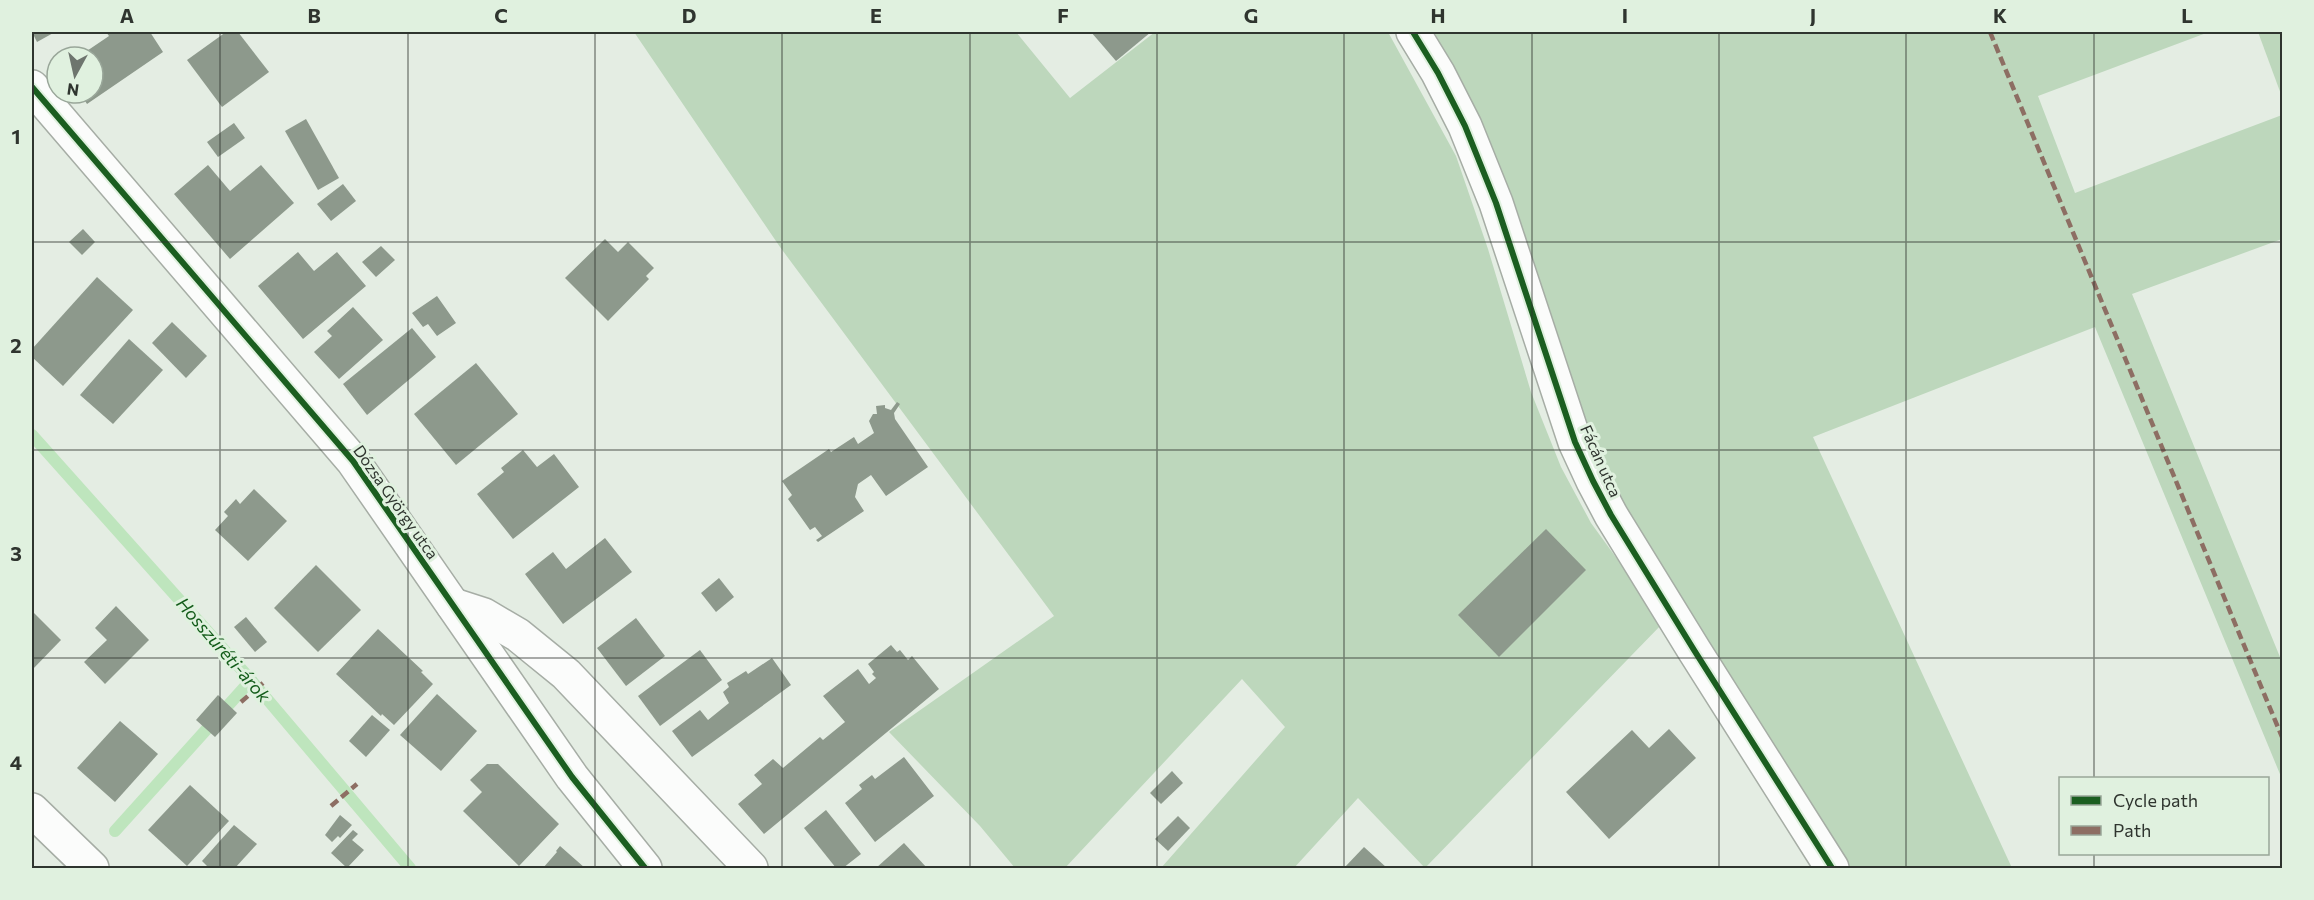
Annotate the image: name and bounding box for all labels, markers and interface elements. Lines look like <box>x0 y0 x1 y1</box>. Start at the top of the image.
text: A <box>120 3 134 27</box>
text: B <box>307 3 321 27</box>
text: C <box>494 3 508 27</box>
text: D <box>682 3 696 27</box>
text: E <box>870 3 882 27</box>
text: F <box>1057 3 1069 27</box>
text: G <box>1244 3 1258 27</box>
text: H <box>1431 3 1446 27</box>
text: I <box>1622 3 1628 27</box>
text: J <box>1810 3 1816 27</box>
text: K <box>1993 3 2007 27</box>
text: L <box>2181 3 2193 27</box>
north arrow <box>45 45 105 105</box>
text: N <box>66 80 80 101</box>
text: 1 <box>11 124 21 148</box>
text: 2 <box>10 333 22 357</box>
street label: Fácán utca <box>1577 422 1626 500</box>
street label: Dózsa György utca <box>350 441 443 562</box>
text: 3 <box>10 541 22 565</box>
water label: Hosszúréti-árok <box>172 592 276 707</box>
text: 4 <box>10 750 22 774</box>
legend <box>2059 777 2269 855</box>
text: Cycle path <box>2113 789 2198 811</box>
text: Path <box>2113 819 2151 841</box>

